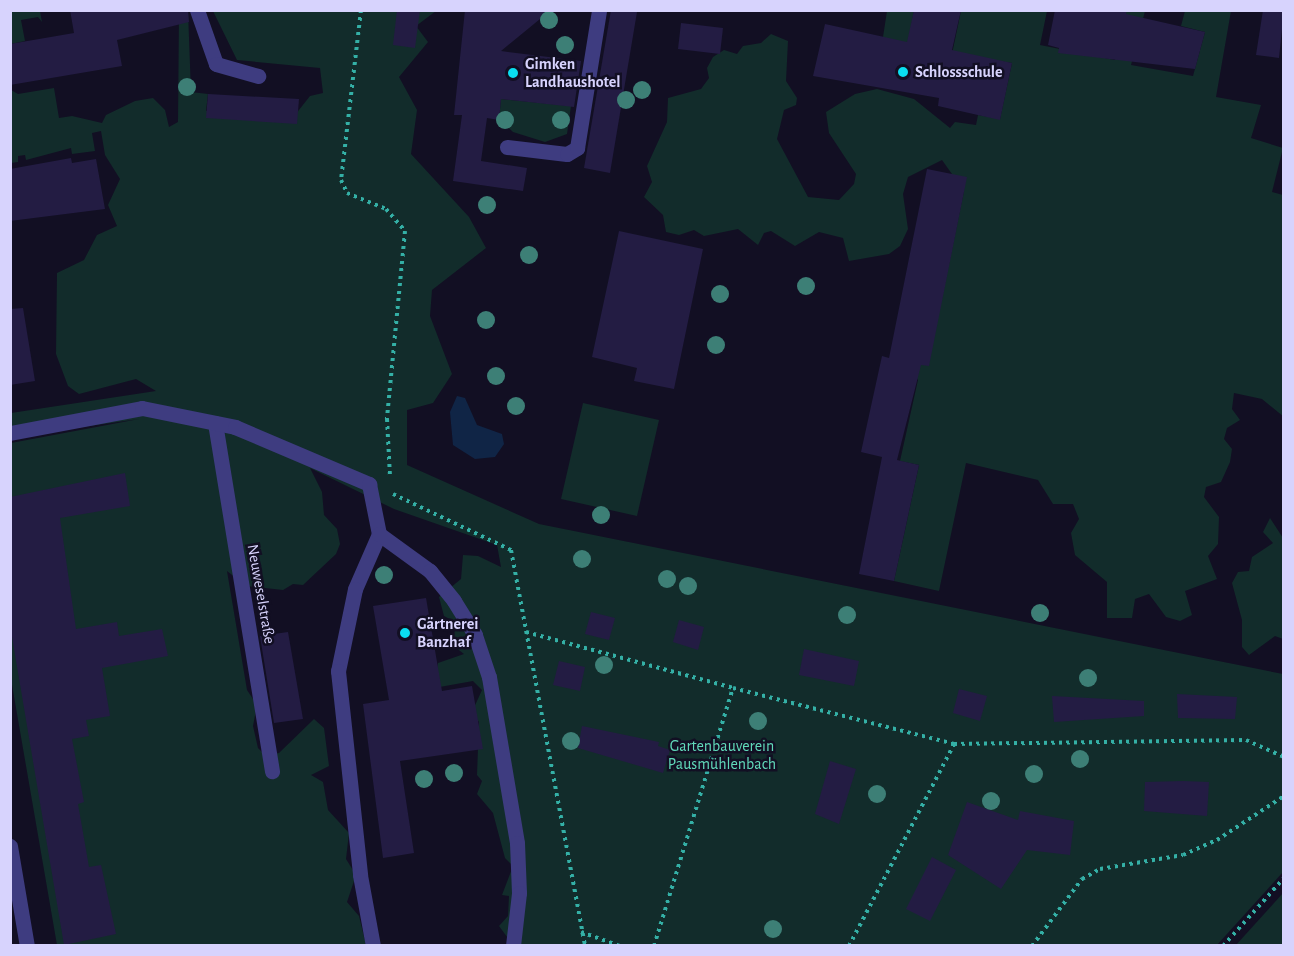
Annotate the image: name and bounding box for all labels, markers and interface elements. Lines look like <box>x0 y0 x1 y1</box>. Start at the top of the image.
place label: Gimken Landhaushotel <box>525 54 621 92</box>
place label: Schlossschule <box>915 62 1003 82</box>
marker: Schlossschule <box>896 65 910 79</box>
marker: Gimken Landhaushotel <box>506 66 520 80</box>
street label: Neuweselstraße <box>243 543 279 645</box>
place label: Gärtnerei Banzhaf <box>417 614 478 652</box>
marker: Gärtnerei Banzhaf <box>398 626 412 640</box>
park label: Gartenbauverein Pausmühlenbach <box>668 736 776 774</box>

